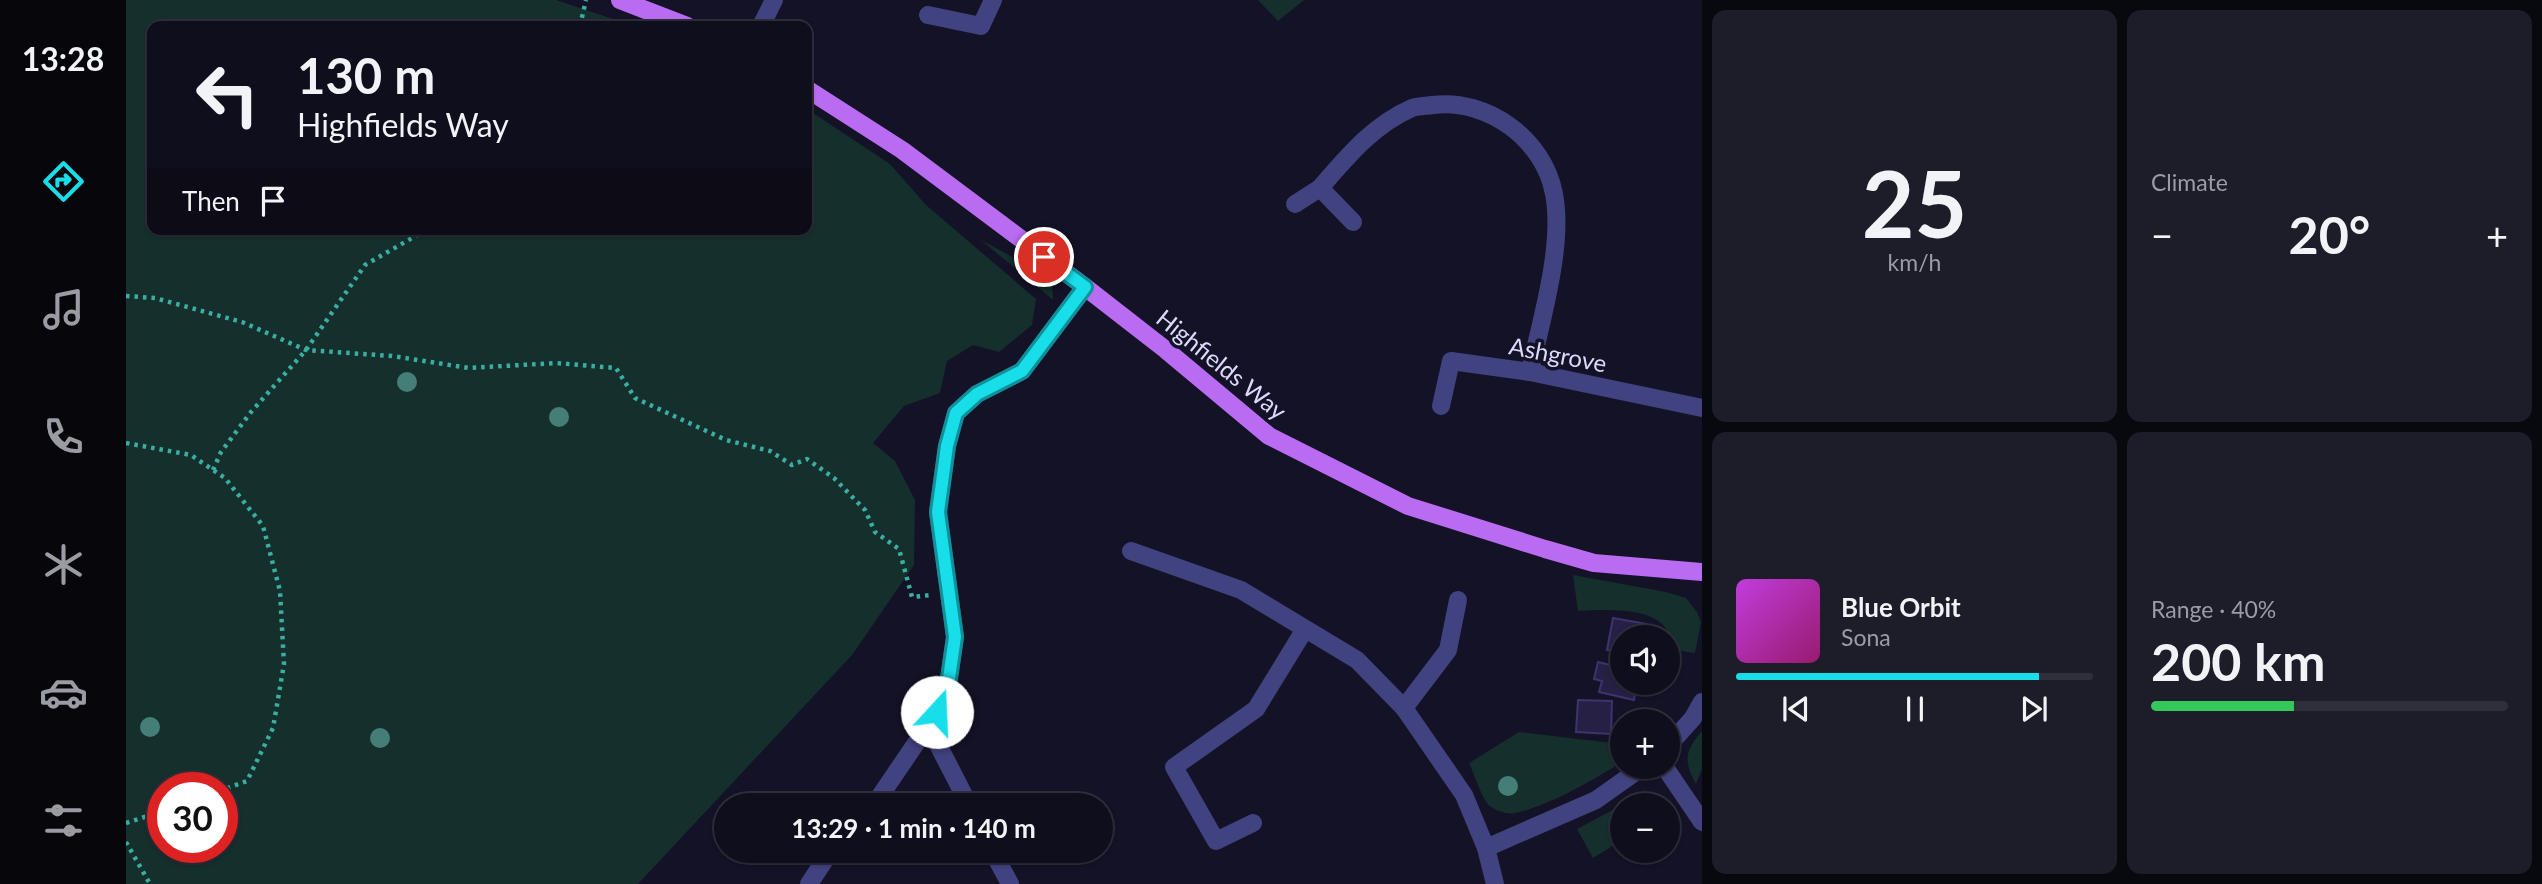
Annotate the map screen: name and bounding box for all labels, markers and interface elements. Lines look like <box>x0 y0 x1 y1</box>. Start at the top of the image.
text: 13:28 <box>22 39 104 78</box>
text: 130 m <box>297 46 435 104</box>
icon: left <box>182 49 273 140</box>
text: Highfields Way <box>297 105 509 144</box>
text: 25 <box>1862 148 1967 257</box>
icon: directions <box>39 157 88 206</box>
text: Climate <box>2151 168 2228 196</box>
icon: arrive <box>254 182 292 220</box>
text: Then <box>182 185 240 217</box>
text: 20° <box>2289 203 2370 265</box>
text: − <box>2151 212 2173 258</box>
text: + <box>2486 212 2508 258</box>
pin <box>1014 227 1074 287</box>
icon: arrive <box>1025 238 1063 276</box>
text: km/h <box>1888 248 1941 276</box>
icon: music <box>39 285 88 334</box>
street label: Highfields Way <box>1151 303 1293 426</box>
street label: Ashgrove <box>1507 330 1609 378</box>
icon: phone <box>39 412 88 461</box>
icon: climate <box>39 540 88 589</box>
text: Blue Orbit <box>1841 591 1961 623</box>
text: Range · 40% <box>2151 595 2276 623</box>
text: Sona <box>1841 623 1891 651</box>
map controls <box>1610 625 1680 863</box>
button: sound <box>1610 625 1680 695</box>
text: 200 km <box>2151 630 2325 692</box>
icon: car <box>39 668 88 717</box>
position arrow <box>900 675 974 749</box>
icon: previous <box>1777 690 1815 728</box>
icon: pause <box>1896 690 1934 728</box>
icon: next <box>2015 690 2053 728</box>
button: + <box>1610 709 1680 779</box>
speed limit sign: 30 <box>147 772 238 863</box>
button: − <box>1610 793 1680 863</box>
icon: filters <box>39 796 88 845</box>
text: 13:29 · 1 min · 140 m <box>791 812 1036 844</box>

